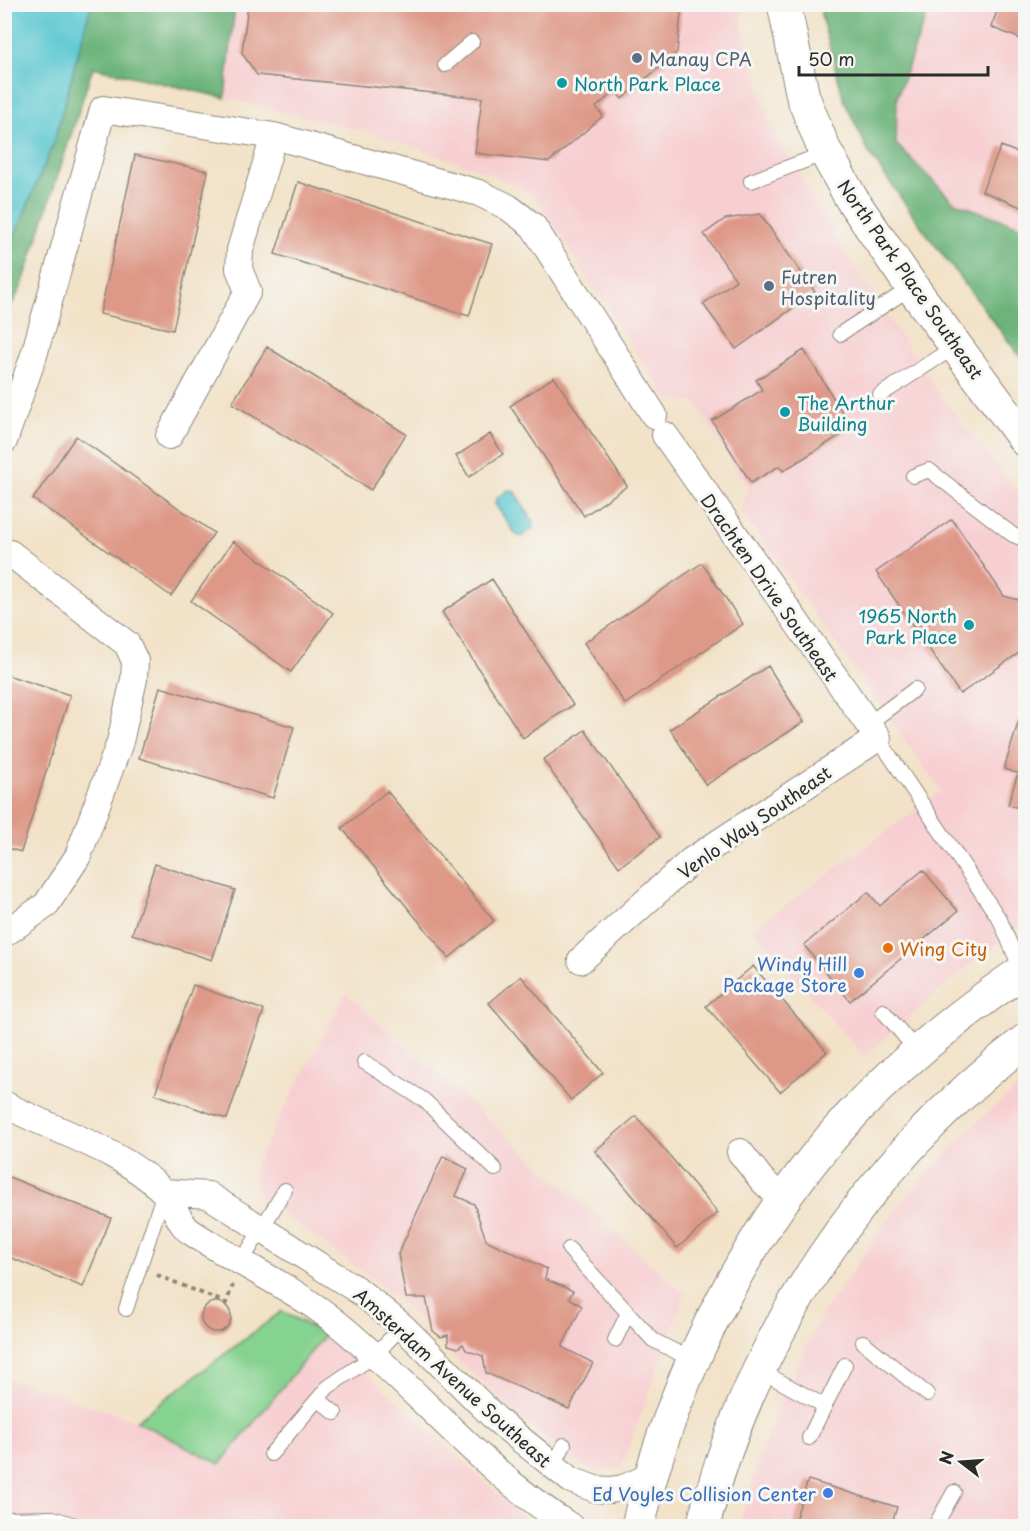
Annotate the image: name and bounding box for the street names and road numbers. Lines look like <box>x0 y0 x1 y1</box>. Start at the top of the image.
street label: North Park Place Southeast <box>832 174 990 384</box>
street label: Drachten Drive Southeast <box>695 488 845 686</box>
street label: Venlo Way Southeast <box>672 759 836 885</box>
street label: Amsterdam Avenue Southeast <box>348 1281 558 1473</box>

